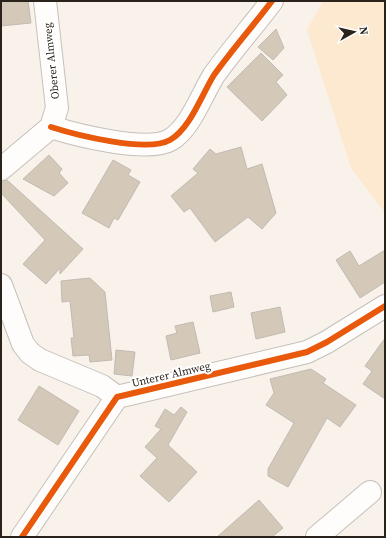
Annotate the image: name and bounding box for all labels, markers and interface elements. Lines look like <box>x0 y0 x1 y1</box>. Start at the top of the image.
north arrow <box>334 12 374 52</box>
street label: Oberer Almweg <box>40 22 63 100</box>
text: N <box>355 26 371 36</box>
street label: Unterer Almweg <box>130 358 212 391</box>

